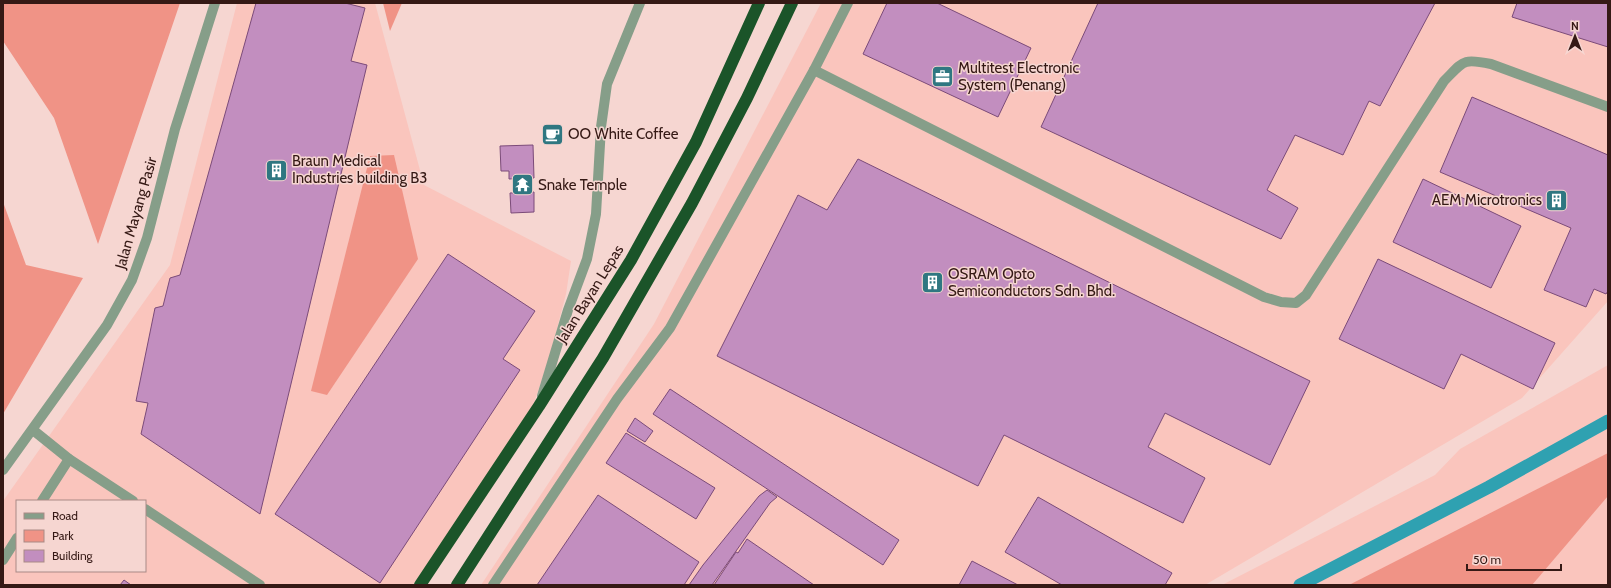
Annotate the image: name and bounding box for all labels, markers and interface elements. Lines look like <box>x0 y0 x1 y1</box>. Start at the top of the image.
north arrow <box>1555 16 1595 56</box>
text: N <box>1571 19 1579 33</box>
place label: Multitest Electronic System (Penang) <box>958 59 1080 94</box>
office icon: Multitest Electronic System (Penang) <box>930 64 956 90</box>
cafe icon: OO White Coffee <box>539 121 565 147</box>
place label: OO White Coffee <box>568 125 679 143</box>
place label: Braun Medical Industries building B3 <box>292 152 427 187</box>
street label: Jalan Mayang Pasir <box>111 155 161 272</box>
building icon: Braun Medical Industries building B3 <box>263 157 289 183</box>
temple icon: Snake Temple <box>509 172 535 198</box>
place label: Snake Temple <box>538 176 627 194</box>
building icon: AEM Microtronics <box>1544 187 1570 213</box>
place label: AEM Microtronics <box>1432 191 1542 209</box>
street label: Jalan Bayan Lepas <box>552 242 627 347</box>
place label: OSRAM Opto Semiconductors Sdn. Bhd. <box>948 265 1115 300</box>
building icon: OSRAM Opto Semiconductors Sdn. Bhd. <box>919 270 945 296</box>
legend <box>16 500 146 572</box>
text: Road <box>52 508 78 523</box>
text: Park <box>52 528 74 543</box>
scale bar <box>1467 546 1561 572</box>
text: Building <box>52 548 94 563</box>
text: 50 m <box>1473 552 1501 567</box>

